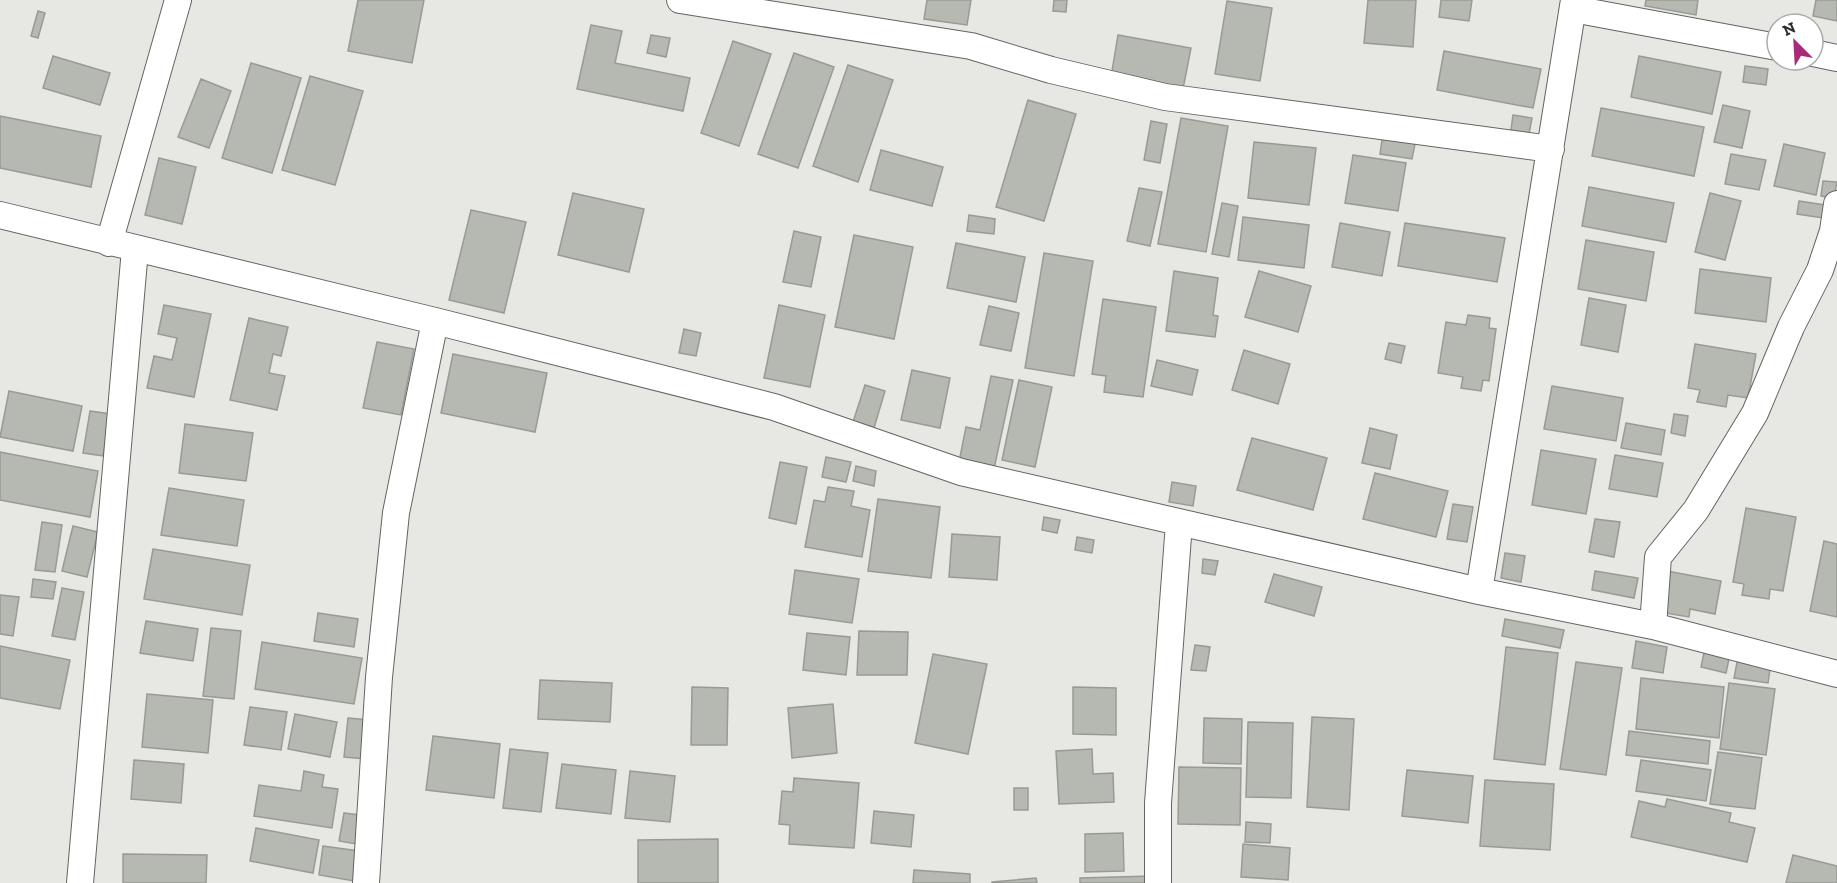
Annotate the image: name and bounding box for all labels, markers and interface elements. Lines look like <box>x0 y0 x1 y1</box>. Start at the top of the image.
north arrow <box>1765 12 1825 72</box>
text: N <box>1780 18 1799 40</box>

